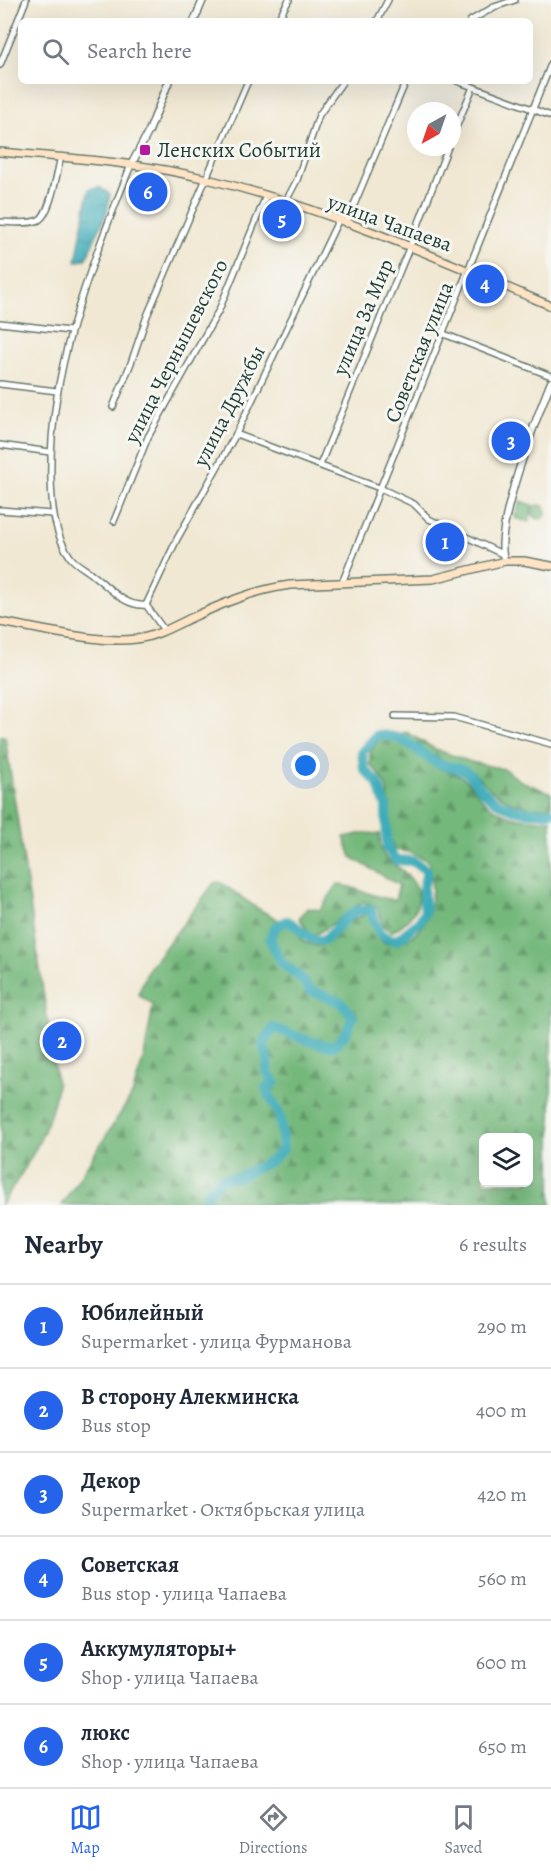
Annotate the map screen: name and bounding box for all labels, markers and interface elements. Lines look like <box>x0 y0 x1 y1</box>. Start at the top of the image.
search box <box>18 18 533 84</box>
icon: search <box>39 35 72 68</box>
text: Search here <box>87 36 192 66</box>
north arrow <box>407 102 461 156</box>
place label: Ленских Событий <box>157 136 321 164</box>
marker: Ленских Событий <box>138 143 152 157</box>
pin: 6 <box>128 170 168 214</box>
street label: улица Чапаева <box>323 187 456 259</box>
pin: 5 <box>262 196 302 242</box>
street label: улица Чернышевского <box>117 254 235 449</box>
street label: улица За Мир <box>326 255 400 380</box>
pin: 4 <box>466 262 504 306</box>
street label: Советская улица <box>378 277 460 427</box>
street label: улица Дружбы <box>186 341 271 472</box>
pin: 3 <box>492 418 530 464</box>
pin: 1 <box>426 520 464 564</box>
your location <box>291 751 320 780</box>
pin: 2 <box>42 1018 82 1064</box>
map controls <box>479 1133 533 1187</box>
button: layers <box>479 1133 533 1187</box>
text: Nearby <box>24 1227 103 1262</box>
text: 6 results <box>459 1231 527 1258</box>
text: Юбилейный <box>81 1298 204 1328</box>
text: 1 <box>40 1313 47 1340</box>
text: 290 m <box>477 1313 527 1340</box>
text: Supermarket · улица Фурманова <box>81 1328 352 1355</box>
text: В сторону Алекминска <box>81 1382 299 1412</box>
text: 2 <box>39 1397 48 1424</box>
text: 400 m <box>476 1397 527 1424</box>
text: Bus stop <box>81 1412 151 1439</box>
text: Декор <box>81 1466 141 1496</box>
text: 3 <box>39 1481 48 1508</box>
text: 420 m <box>477 1481 527 1508</box>
text: Supermarket · Октябрьская улица <box>81 1496 365 1523</box>
text: Советская <box>81 1550 179 1580</box>
text: 4 <box>39 1565 48 1592</box>
text: 560 m <box>478 1565 527 1592</box>
text: Bus stop · улица Чапаева <box>81 1580 287 1607</box>
text: Аккумуляторы+ <box>81 1634 236 1664</box>
text: 5 <box>39 1649 48 1676</box>
text: 600 m <box>476 1649 527 1676</box>
text: Shop · улица Чапаева <box>81 1664 259 1691</box>
text: люкс <box>81 1718 130 1748</box>
text: 6 <box>39 1733 48 1760</box>
text: 650 m <box>478 1733 527 1760</box>
text: Shop · улица Чапаева <box>81 1748 259 1775</box>
tab: Map <box>69 1801 102 1859</box>
tab: Directions <box>239 1801 307 1859</box>
tab: Saved <box>444 1801 482 1859</box>

